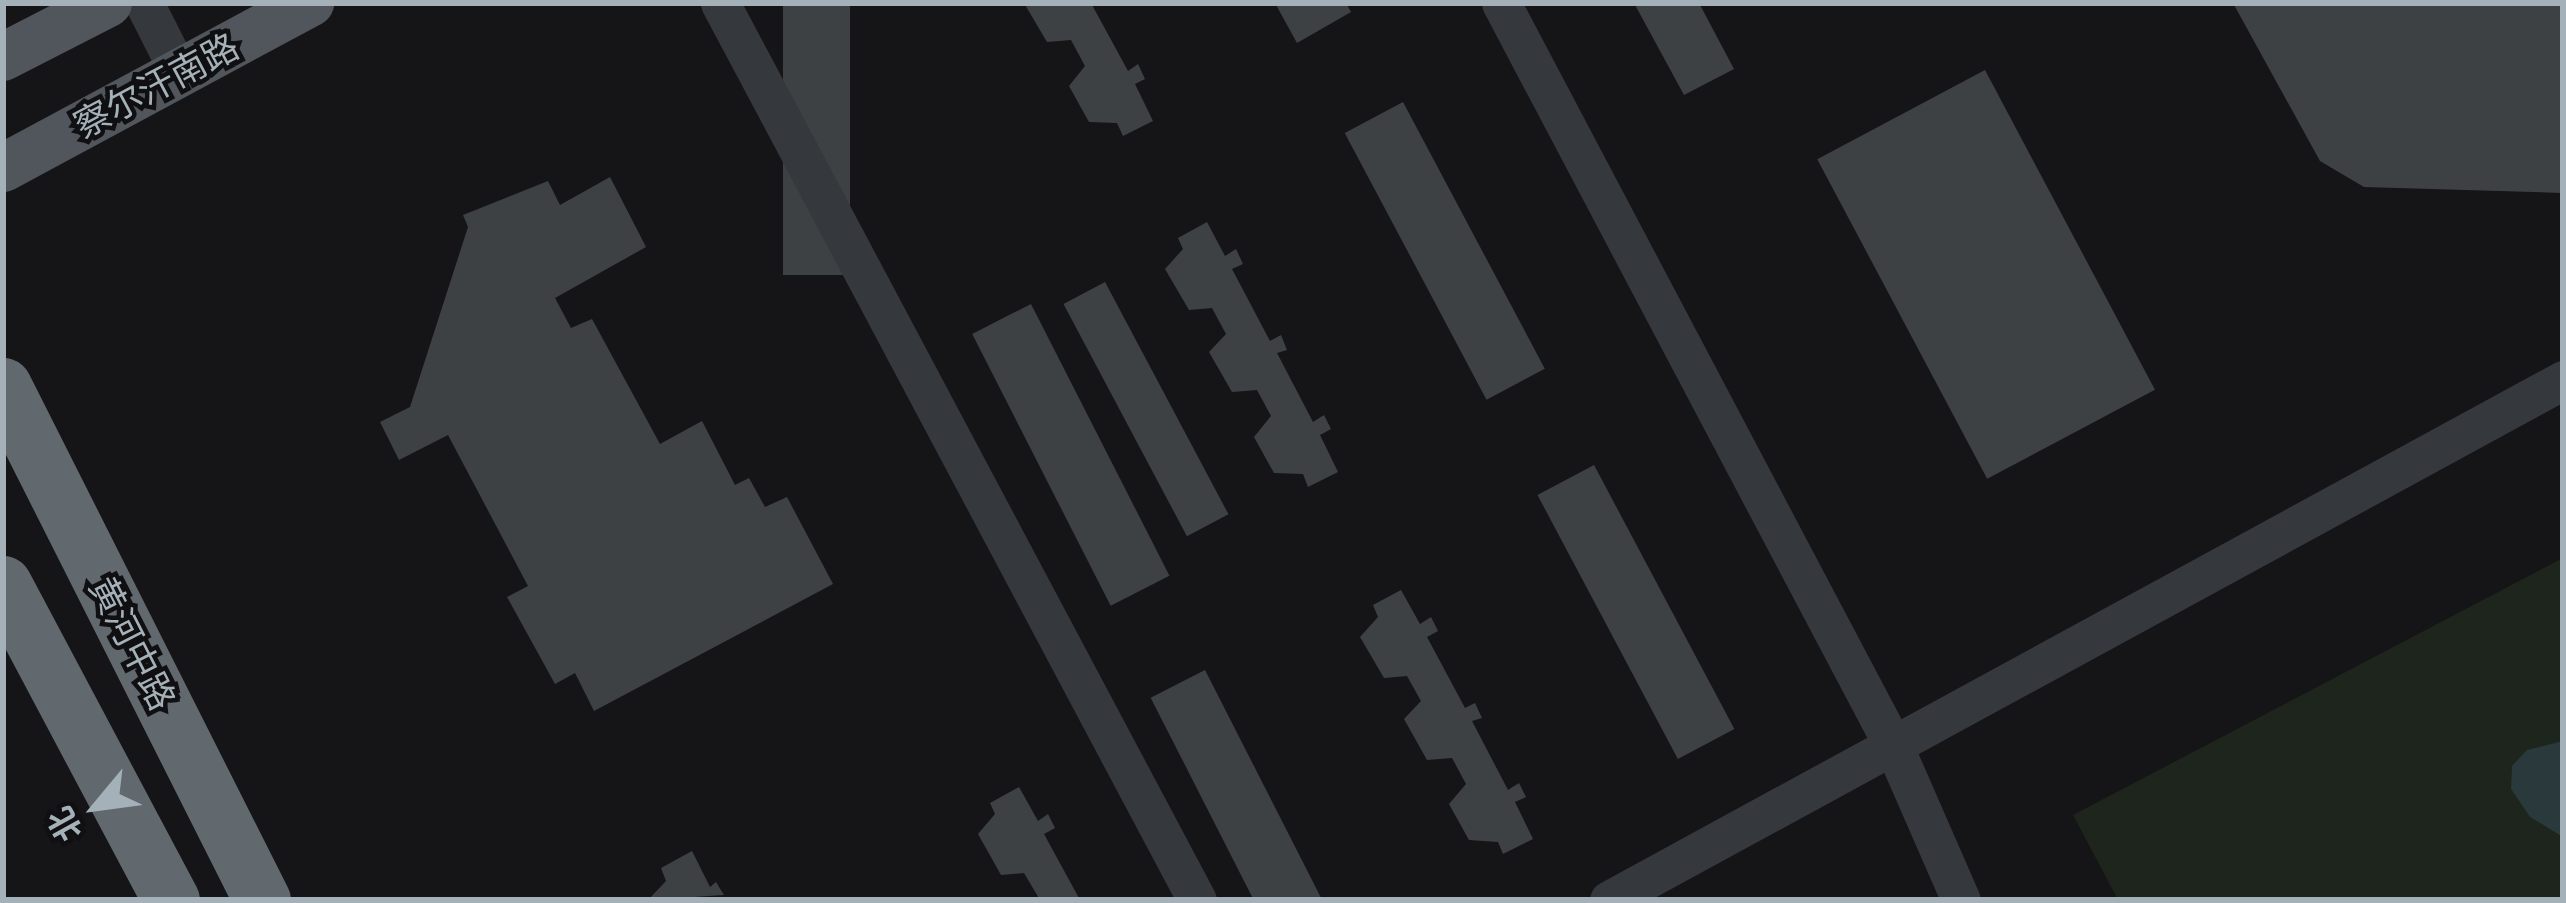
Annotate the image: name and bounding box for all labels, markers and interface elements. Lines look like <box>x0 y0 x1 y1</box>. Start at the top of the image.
street label: 察尔汗南路 <box>66 24 246 146</box>
street label: 黄河中路 <box>81 569 185 717</box>
north arrow <box>36 747 156 867</box>
text: 北 <box>40 801 88 848</box>

